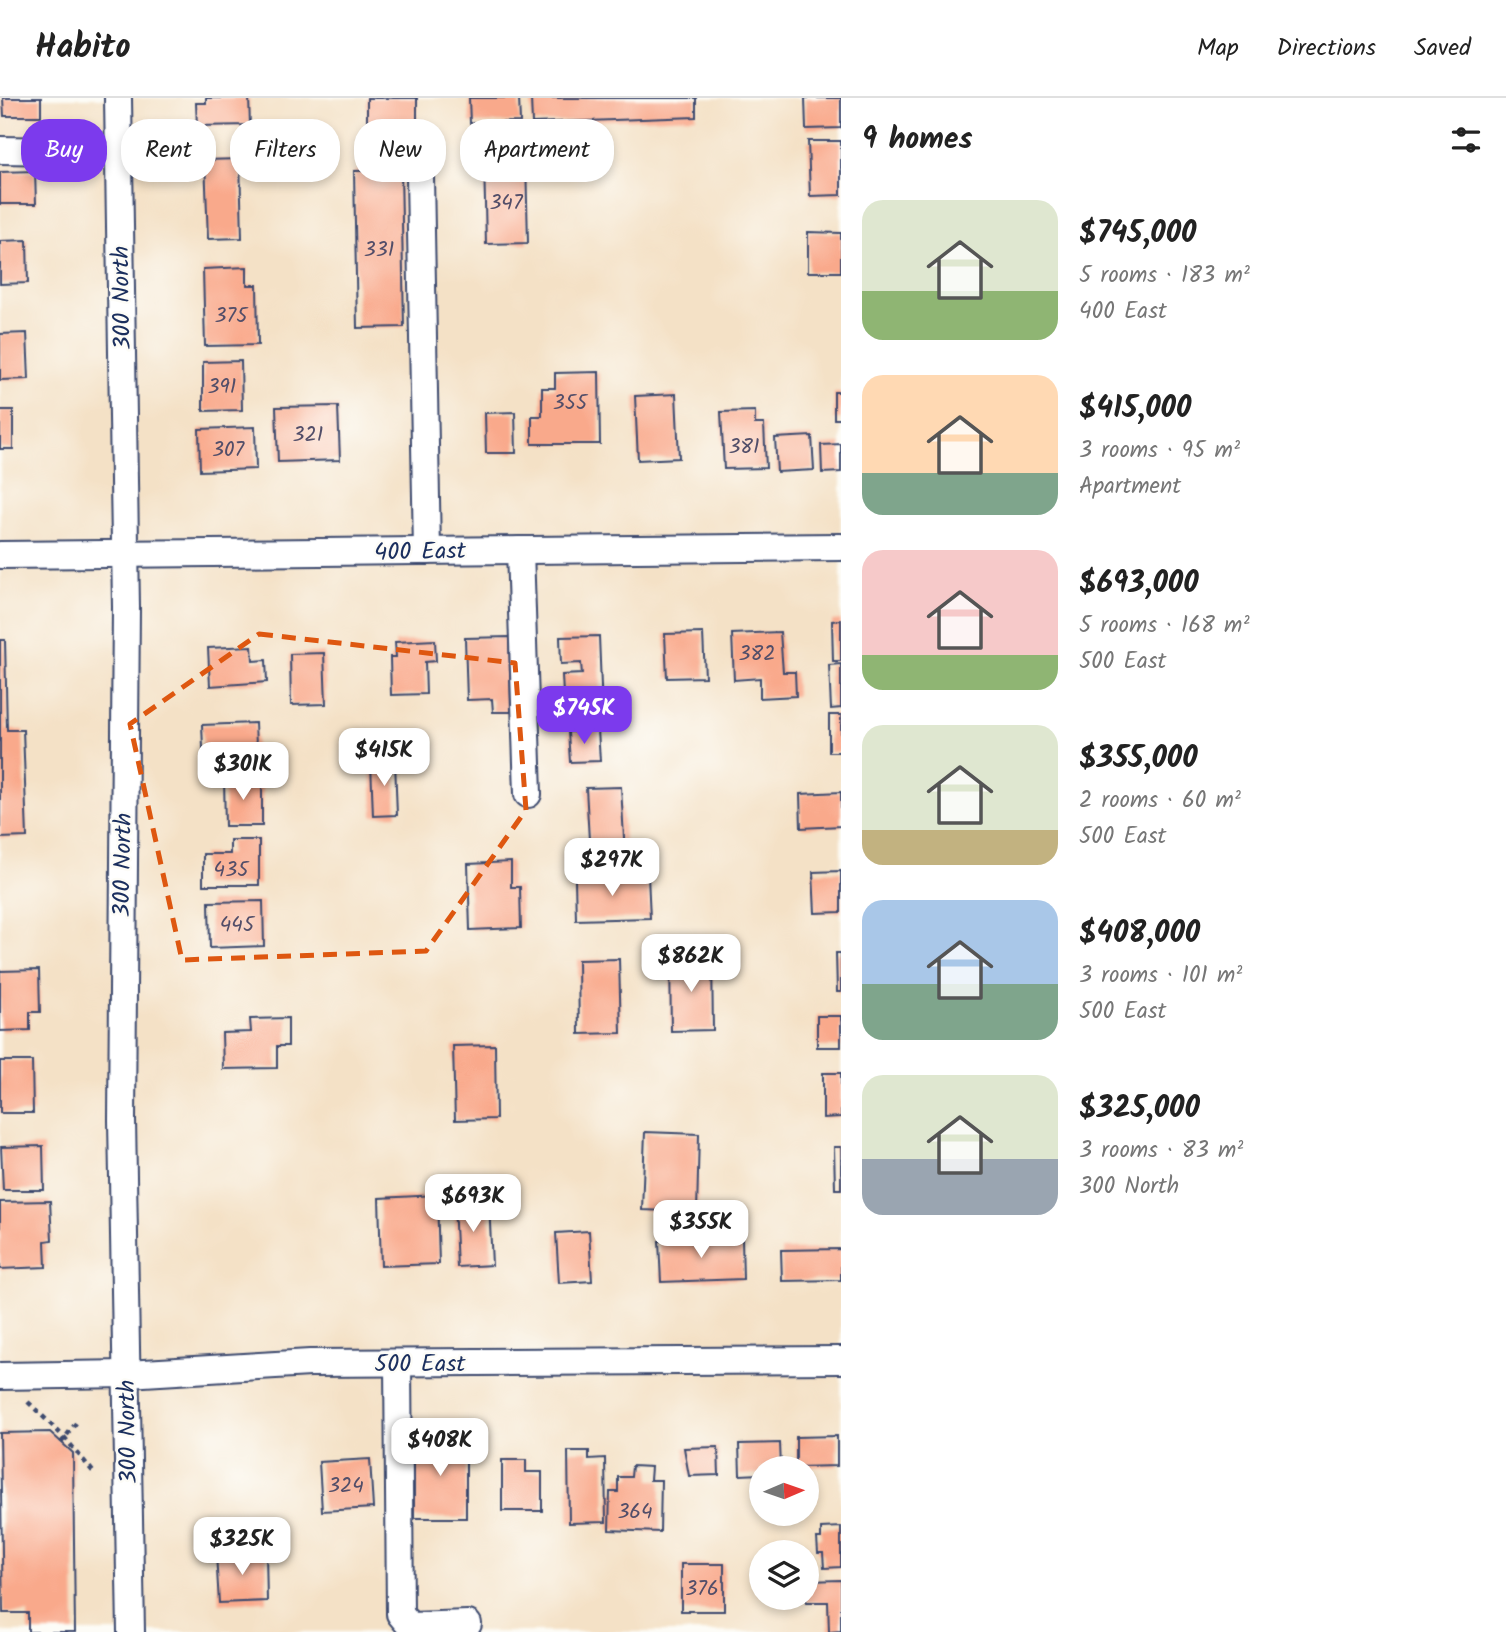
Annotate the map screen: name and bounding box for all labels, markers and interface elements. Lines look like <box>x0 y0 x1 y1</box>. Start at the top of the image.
text: Habito <box>35 22 131 75</box>
text: Map <box>1197 29 1239 68</box>
text: Directions <box>1277 29 1376 68</box>
text: Saved <box>1414 29 1471 68</box>
text: 9 homes <box>862 116 973 164</box>
chip: Buy <box>21 119 107 182</box>
chip: Rent <box>121 119 216 182</box>
chip: Filters <box>230 119 340 182</box>
chip: New <box>354 119 446 182</box>
chip: Apartment <box>460 119 614 182</box>
icon: filters <box>1447 121 1485 159</box>
house number: 347 <box>489 187 524 220</box>
text: $745,000 <box>1079 210 1196 258</box>
icon: home <box>918 228 1002 312</box>
house number: 331 <box>364 234 394 267</box>
street label: 300 North <box>102 245 143 351</box>
text: 5 rooms · 183 m² <box>1079 258 1250 294</box>
text: 400 East <box>1079 294 1167 330</box>
house number: 375 <box>215 300 249 333</box>
house number: 391 <box>208 371 236 404</box>
text: $415,000 <box>1079 385 1191 433</box>
house number: 355 <box>553 387 589 420</box>
icon: home <box>918 403 1002 487</box>
house number: 321 <box>293 419 323 452</box>
house number: 381 <box>728 431 760 464</box>
text: 3 rooms · 95 m² <box>1079 433 1240 469</box>
house number: 307 <box>212 434 245 467</box>
text: Apartment <box>1079 469 1181 505</box>
street label: 400 East <box>374 532 467 573</box>
text: $693,000 <box>1079 560 1199 608</box>
icon: home <box>918 578 1002 662</box>
text: 5 rooms · 168 m² <box>1079 608 1250 644</box>
house number: 382 <box>739 638 775 671</box>
text: 500 East <box>1079 644 1167 680</box>
pin: $745K <box>535 686 633 746</box>
text: $745K <box>553 691 615 727</box>
pin: $415K <box>335 728 433 788</box>
text: $415K <box>355 733 413 769</box>
text: $355,000 <box>1079 735 1198 783</box>
pin: $301K <box>194 742 292 802</box>
text: $301K <box>214 747 272 783</box>
icon: home <box>918 753 1002 837</box>
text: 2 rooms · 60 m² <box>1079 783 1241 819</box>
street label: 300 North <box>103 812 144 918</box>
text: 500 East <box>1079 819 1167 855</box>
pin: $297K <box>563 838 661 898</box>
text: $297K <box>580 843 644 879</box>
house number: 435 <box>214 854 250 887</box>
house number: 445 <box>220 909 256 942</box>
text: $408,000 <box>1079 910 1200 958</box>
icon: home <box>918 928 1002 1012</box>
pin: $862K <box>642 934 740 994</box>
text: $862K <box>658 939 724 975</box>
text: 3 rooms · 101 m² <box>1079 958 1242 994</box>
text: 500 East <box>1079 994 1167 1030</box>
text: $325,000 <box>1079 1085 1200 1133</box>
icon: home <box>918 1103 1002 1187</box>
text: 3 rooms · 83 m² <box>1079 1133 1243 1169</box>
text: 300 North <box>1079 1169 1179 1205</box>
pin: $693K <box>424 1174 522 1234</box>
text: $693K <box>441 1179 505 1215</box>
pin: $355K <box>652 1200 750 1260</box>
text: $355K <box>669 1205 733 1241</box>
street label: 500 East <box>374 1345 466 1384</box>
street label: 300 North <box>108 1379 149 1485</box>
pin: $408K <box>391 1418 489 1478</box>
text: $408K <box>407 1423 473 1459</box>
north arrow <box>749 1456 819 1526</box>
map controls <box>749 1456 819 1610</box>
house number: 324 <box>328 1470 364 1503</box>
house number: 364 <box>617 1496 653 1529</box>
pin: $325K <box>193 1518 291 1577</box>
text: $325K <box>209 1522 275 1558</box>
button: layers <box>749 1540 819 1610</box>
house number: 376 <box>685 1573 719 1606</box>

